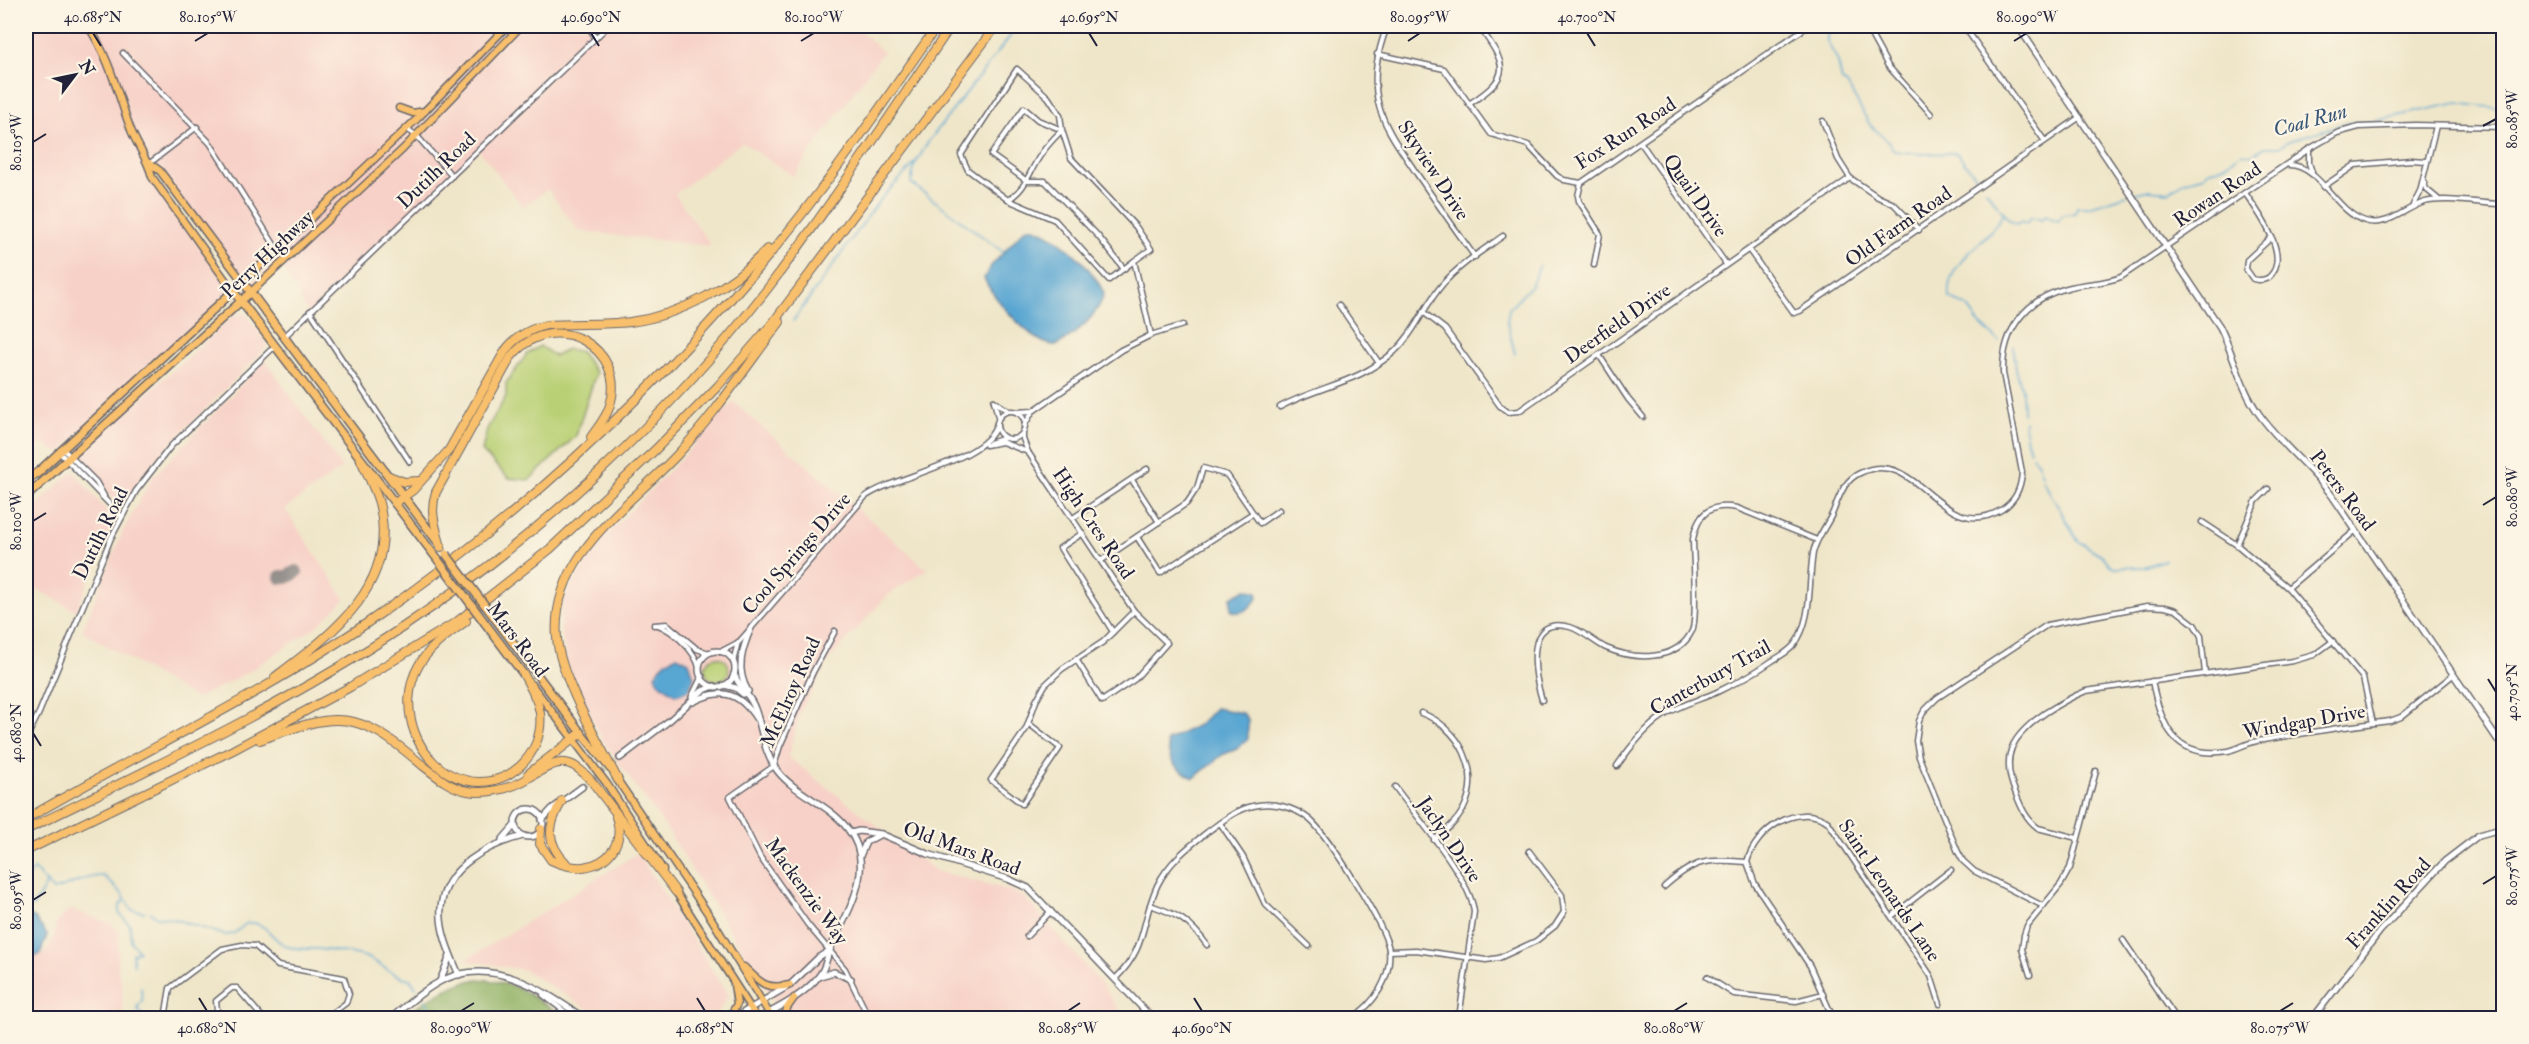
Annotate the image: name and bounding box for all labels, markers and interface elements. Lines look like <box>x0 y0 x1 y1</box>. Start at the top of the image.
text: 40.685°N <box>64 8 123 27</box>
text: 80.105°W <box>179 8 238 27</box>
text: 40.690°N <box>561 8 622 27</box>
text: 80.100°W <box>785 8 844 27</box>
text: 40.695°N <box>1059 8 1119 27</box>
text: 80.095°W <box>1390 8 1451 27</box>
text: 40.700°N <box>1557 8 1617 27</box>
text: 80.090°W <box>1996 8 2058 27</box>
north arrow <box>45 45 105 105</box>
text: N <box>74 55 100 80</box>
text: 80.085°W <box>2503 89 2522 149</box>
street label: Fox Run Road <box>1570 91 1681 175</box>
water label: Coal Run <box>2270 98 2350 143</box>
text: 80.105°W <box>7 112 26 171</box>
street label: Skyview Drive <box>1392 116 1475 225</box>
street label: Dutilh Road <box>392 127 481 214</box>
street label: Quail Drive <box>1658 149 1733 242</box>
street label: Rowan Road <box>2169 156 2266 233</box>
street label: Old Farm Road <box>1840 180 1957 272</box>
street label: Perry Highway <box>216 204 320 304</box>
street label: Deerfield Drive <box>1559 277 1676 369</box>
street label: Peters Road <box>2304 445 2381 536</box>
street label: High Cres Road <box>1047 463 1140 584</box>
text: 80.080°W <box>2503 466 2522 527</box>
street label: Dutilh Road <box>67 483 134 584</box>
street label: Cool Springs Drive <box>736 487 857 620</box>
text: 80.100°W <box>7 491 26 550</box>
street label: Mars Road <box>481 597 554 682</box>
street label: McElroy Road <box>755 633 826 751</box>
street label: Canterbury Trail <box>1645 634 1775 721</box>
text: 40.705°N <box>2503 662 2522 721</box>
street label: Windgap Drive <box>2240 698 2367 746</box>
text: 40.680°N <box>7 703 26 763</box>
street label: Jaclyn Drive <box>1411 791 1487 887</box>
street label: Saint Leonards Lane <box>1833 814 1946 966</box>
street label: Old Mars Road <box>900 816 1024 881</box>
street label: Mackenzie Way <box>759 833 855 951</box>
text: 80.075°W <box>2503 846 2522 906</box>
street label: Franklin Road <box>2341 852 2436 954</box>
text: 80.095°W <box>7 869 26 930</box>
text: 40.680°N <box>177 1019 237 1038</box>
text: 80.090°W <box>430 1019 492 1038</box>
text: 40.685°N <box>676 1019 735 1038</box>
text: 80.085°W <box>1038 1019 1098 1038</box>
text: 40.690°N <box>1172 1019 1233 1038</box>
text: 80.080°W <box>1644 1019 1705 1038</box>
text: 80.075°W <box>2250 1019 2310 1038</box>

